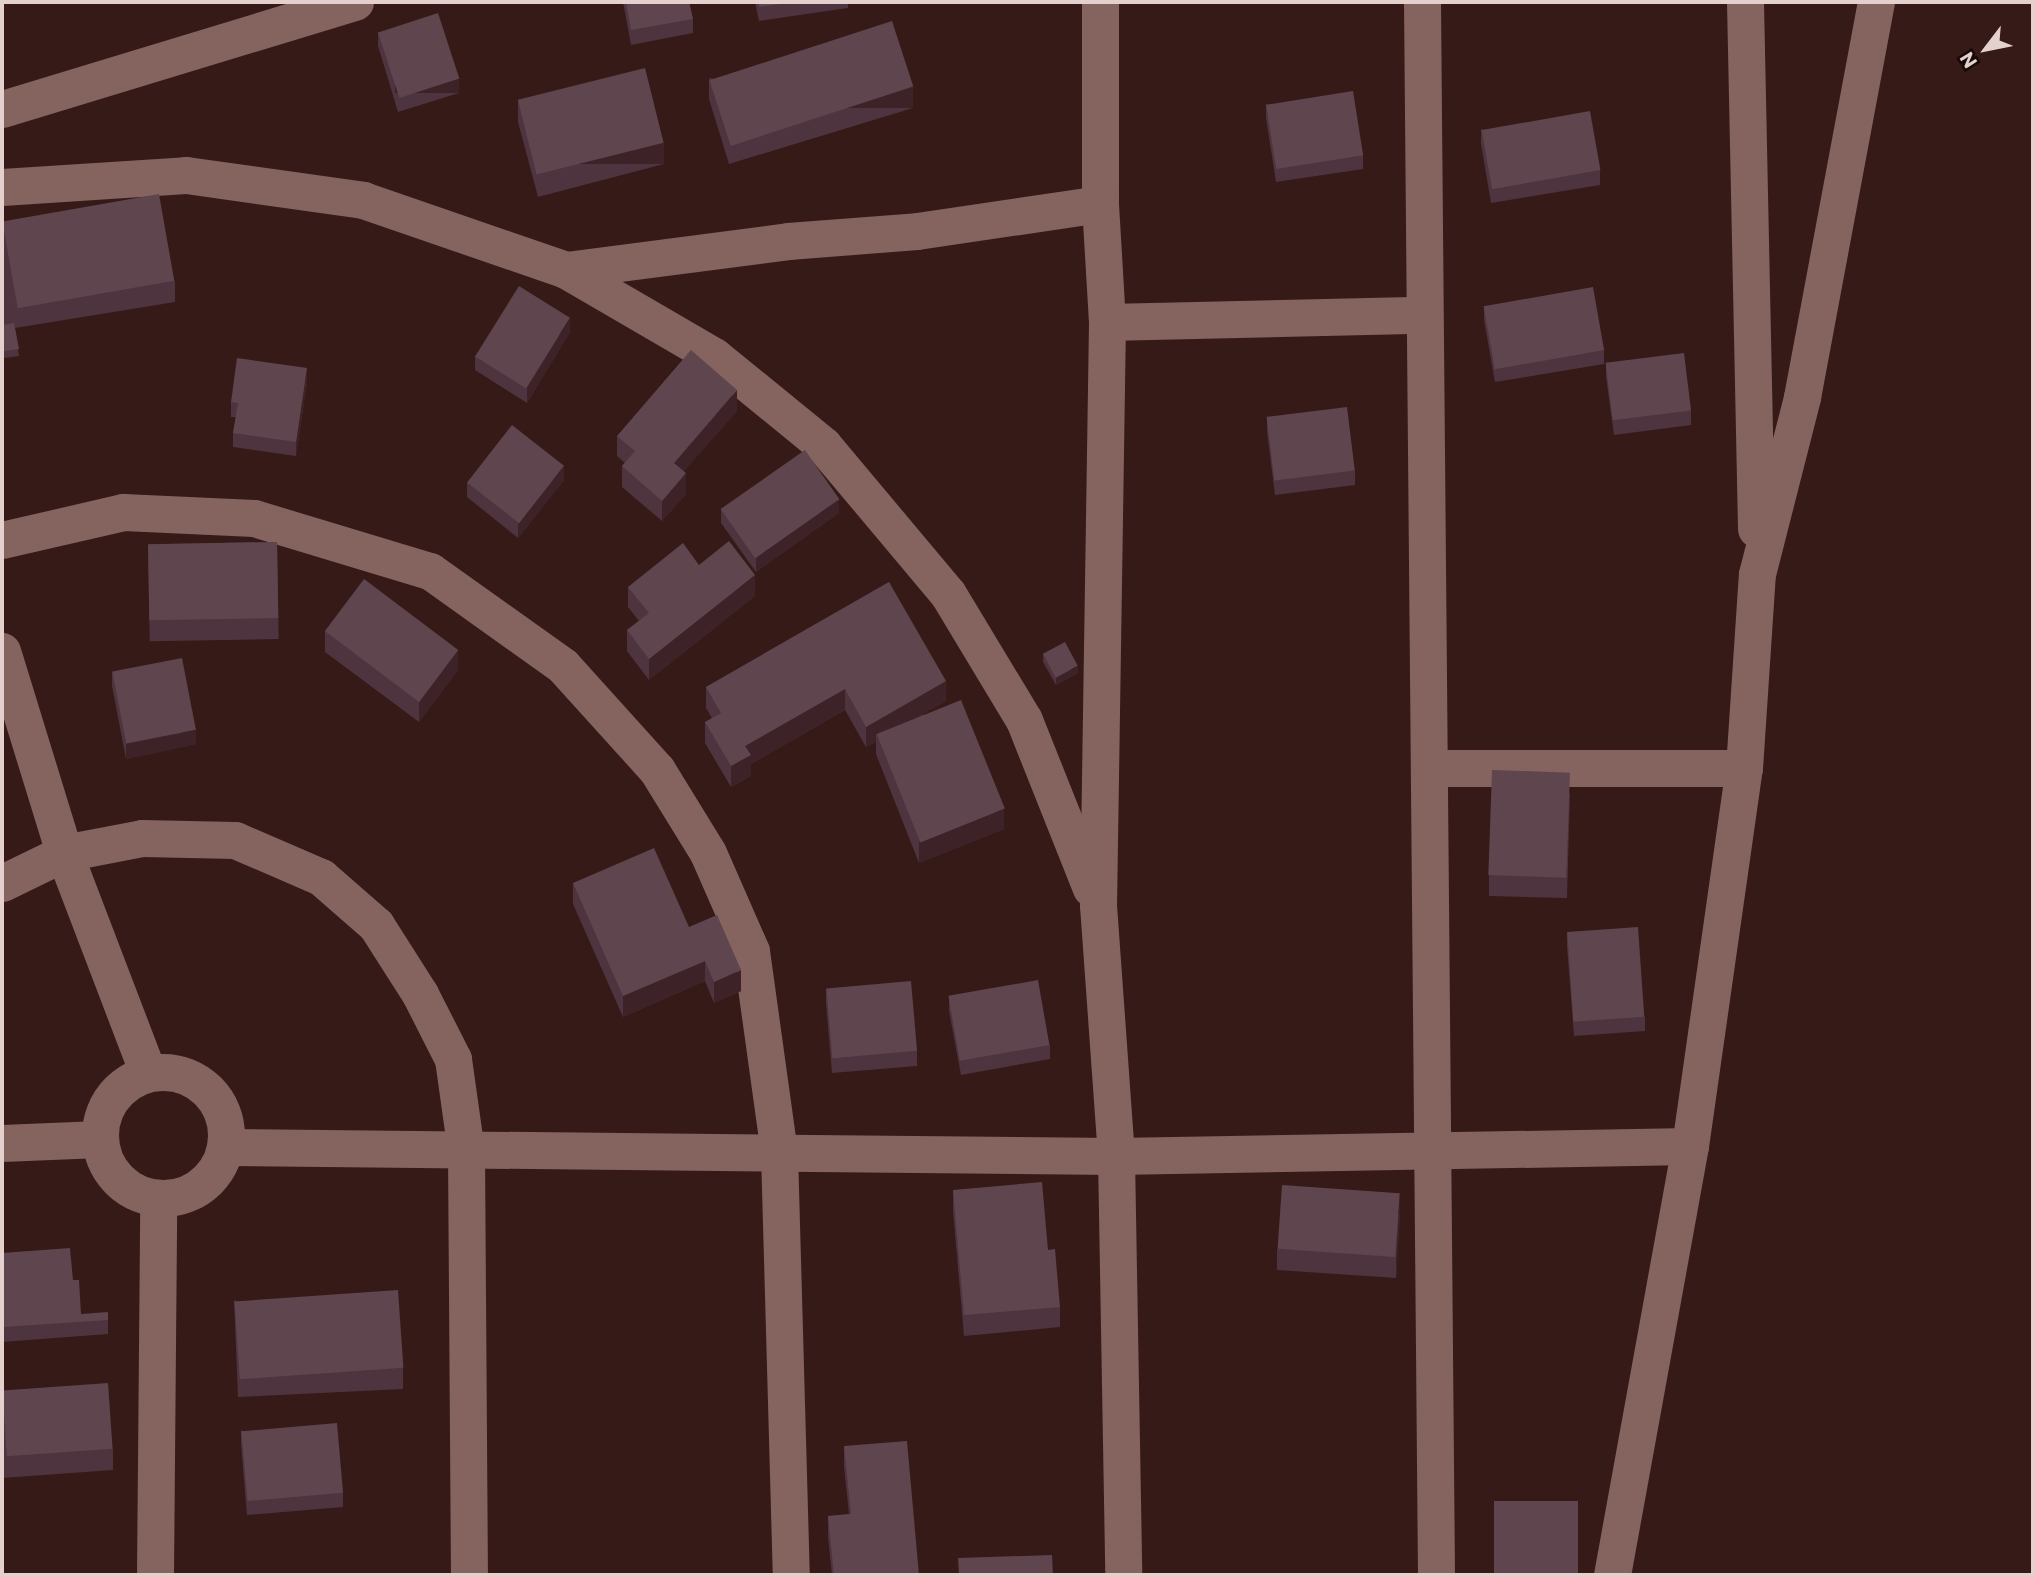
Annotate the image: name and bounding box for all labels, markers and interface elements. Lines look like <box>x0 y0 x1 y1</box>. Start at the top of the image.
north arrow <box>1951 14 2021 84</box>
text: N <box>1954 48 1981 73</box>

